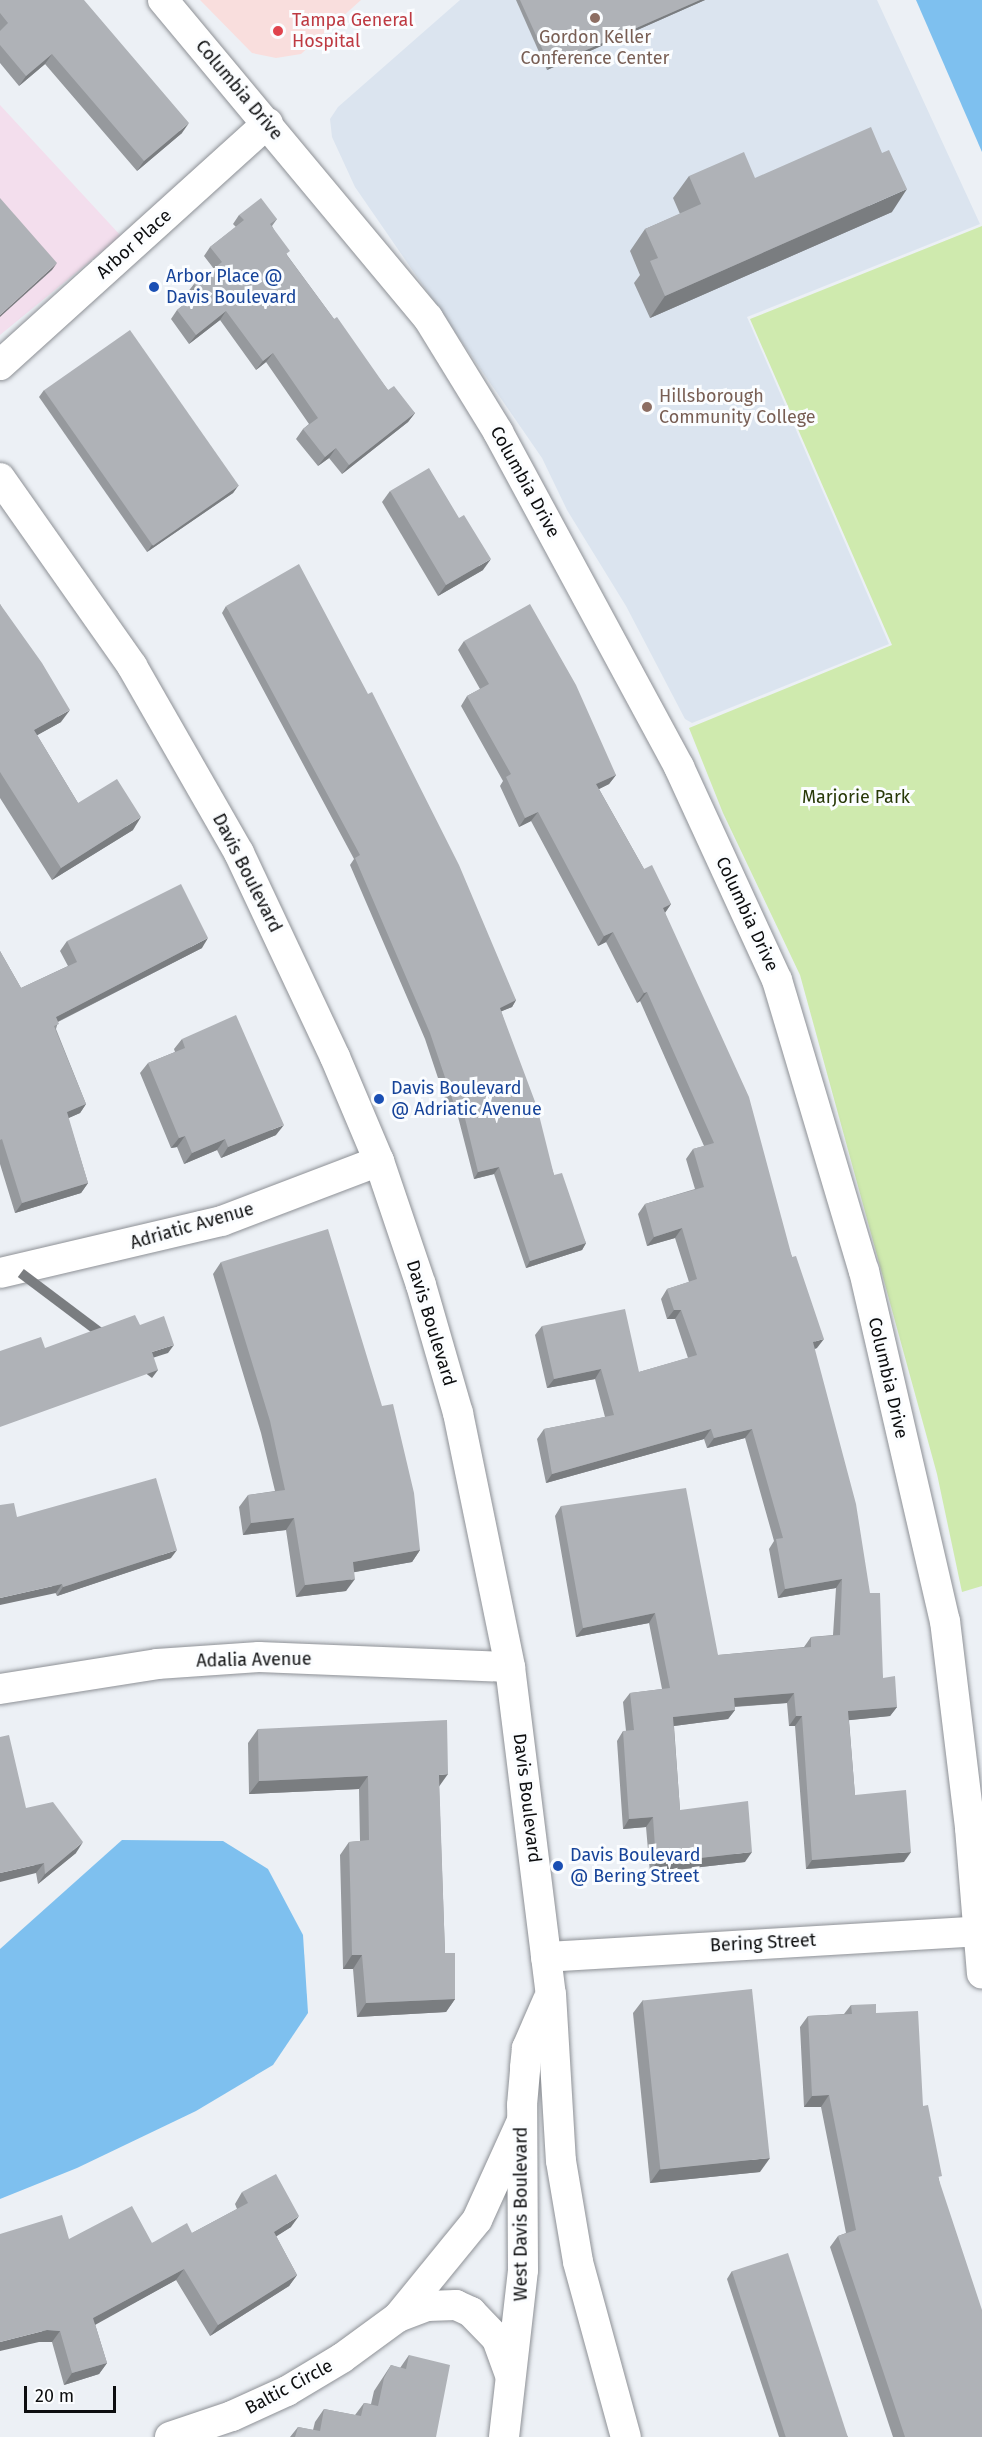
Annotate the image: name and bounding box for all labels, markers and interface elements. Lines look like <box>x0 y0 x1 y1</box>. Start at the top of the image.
place label: Tampa General Hospital <box>292 10 413 52</box>
marker: Gordon Keller Conference Center <box>588 11 602 25</box>
marker: Tampa General Hospital <box>269 22 287 40</box>
place label: Gordon Keller Conference Center <box>520 27 670 70</box>
street label: Columbia Drive <box>191 36 287 144</box>
street label: Arbor Place <box>92 205 176 283</box>
place label: Arbor Place @ Davis Boulevard <box>166 266 296 308</box>
marker: Arbor Place @ Davis Boulevard <box>147 280 161 294</box>
place label: Hillsborough Community College <box>659 386 816 428</box>
marker: Hillsborough Community College <box>640 400 654 414</box>
street label: Columbia Drive <box>486 423 564 541</box>
park label: Marjorie Park <box>802 786 910 808</box>
street label: Davis Boulevard <box>208 810 286 936</box>
street label: Columbia Drive <box>711 853 783 975</box>
place label: Davis Boulevard @ Adriatic Avenue <box>391 1078 542 1120</box>
marker: Davis Boulevard @ Adriatic Avenue <box>372 1092 386 1106</box>
street label: Adriatic Avenue <box>128 1198 256 1254</box>
street label: Davis Boulevard <box>402 1257 460 1389</box>
street label: Columbia Drive <box>864 1315 912 1441</box>
street label: Adalia Avenue <box>196 1648 312 1672</box>
street label: Davis Boulevard <box>508 1732 546 1864</box>
place label: Davis Boulevard @ Bering Street <box>570 1845 700 1888</box>
marker: Davis Boulevard @ Bering Street <box>551 1859 565 1873</box>
street label: Bering Street <box>709 1929 817 1957</box>
street label: West Davis Boulevard <box>510 2127 532 2301</box>
street label: Baltic Circle <box>242 2355 336 2419</box>
scale bar <box>27 2374 118 2412</box>
text: 20 m <box>35 2385 74 2407</box>

